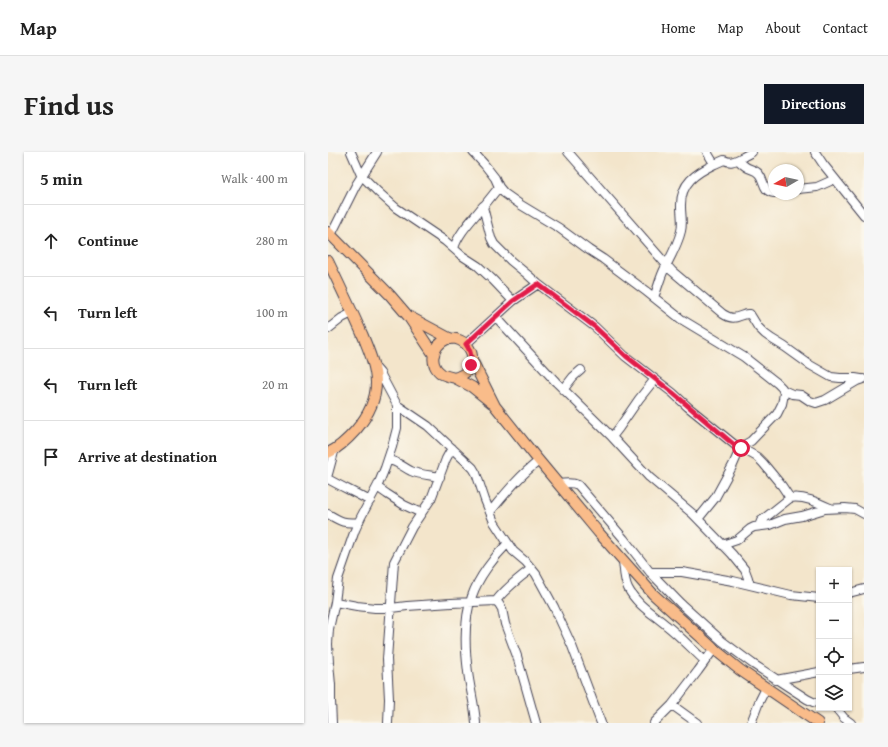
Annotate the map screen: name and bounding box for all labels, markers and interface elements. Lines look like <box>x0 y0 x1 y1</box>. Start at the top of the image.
text: Map <box>20 14 57 42</box>
text: Home <box>661 18 696 38</box>
text: Map <box>718 18 743 38</box>
text: About <box>765 18 801 38</box>
text: Contact <box>823 18 868 38</box>
text: Find us <box>24 84 114 125</box>
button: Directions <box>764 84 864 124</box>
north arrow <box>768 164 804 200</box>
text: 5 min <box>40 166 82 191</box>
text: Walk · 400 m <box>221 169 288 188</box>
icon: ahead <box>40 230 62 252</box>
text: Continue <box>78 230 139 251</box>
text: 280 m <box>256 231 288 250</box>
icon: left <box>40 302 62 324</box>
text: Turn left <box>78 302 137 323</box>
text: 100 m <box>256 303 288 322</box>
route end <box>462 356 480 374</box>
icon: left <box>40 374 62 396</box>
text: Turn left <box>78 374 137 395</box>
text: 20 m <box>262 375 288 394</box>
route start <box>732 439 750 457</box>
icon: arrive <box>40 446 62 468</box>
text: Arrive at destination <box>78 446 217 467</box>
map controls <box>816 567 852 711</box>
button: + <box>816 567 852 603</box>
button: − <box>816 603 852 639</box>
button: locate <box>816 639 852 675</box>
button: layers <box>816 675 852 711</box>

